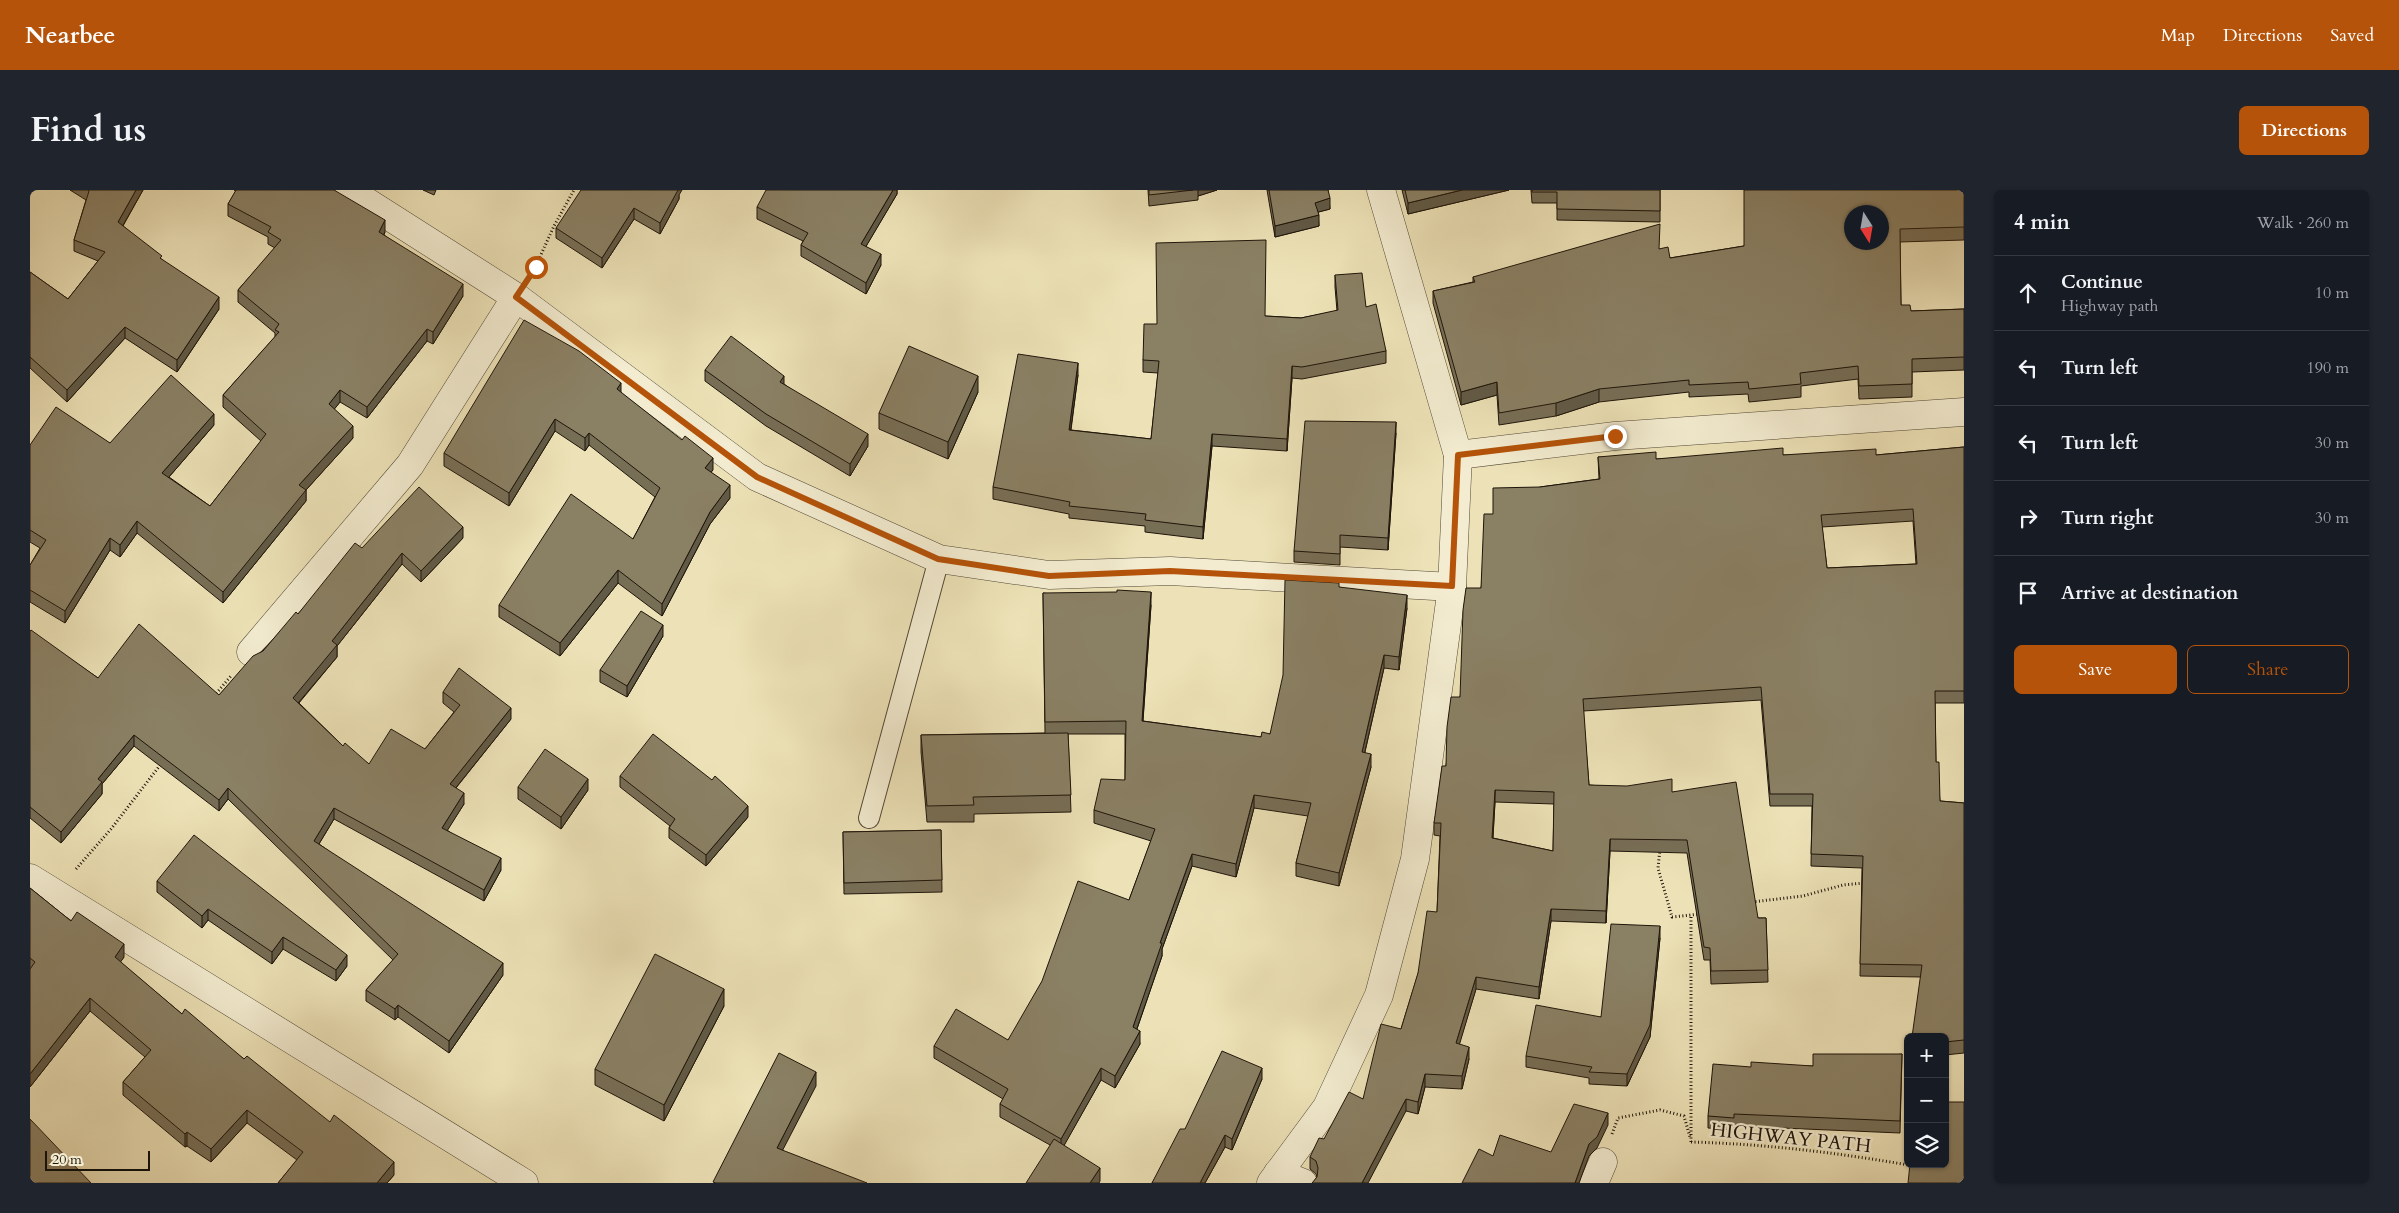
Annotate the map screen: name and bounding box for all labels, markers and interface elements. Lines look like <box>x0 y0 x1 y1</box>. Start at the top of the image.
text: Nearbee <box>25 19 115 52</box>
text: Map <box>2161 23 2195 48</box>
text: Directions <box>2223 23 2302 48</box>
text: Saved <box>2330 23 2374 48</box>
text: Find us <box>30 106 146 154</box>
button: Directions <box>2239 106 2369 155</box>
north arrow <box>1844 205 1889 250</box>
text: 4 min <box>2014 208 2070 237</box>
text: Walk · 260 m <box>2257 212 2349 234</box>
route start <box>525 256 548 279</box>
text: Continue <box>2061 269 2143 295</box>
icon: ahead <box>2014 279 2042 307</box>
text: 10 m <box>2315 282 2349 304</box>
text: Highway path <box>2061 295 2158 317</box>
icon: left <box>2014 354 2042 382</box>
text: Turn left <box>2061 355 2138 381</box>
text: 190 m <box>2307 357 2349 379</box>
route end <box>1604 425 1627 448</box>
icon: left <box>2014 429 2042 457</box>
text: Turn left <box>2061 430 2138 456</box>
text: 30 m <box>2315 432 2349 454</box>
icon: right <box>2014 504 2042 532</box>
text: Turn right <box>2061 505 2153 531</box>
text: 30 m <box>2315 507 2349 529</box>
icon: arrive <box>2014 579 2042 607</box>
text: Arrive at destination <box>2061 580 2238 606</box>
button: Save <box>2014 645 2177 694</box>
button: Share <box>2187 645 2349 694</box>
map controls <box>1904 1033 1949 1168</box>
button: + <box>1904 1033 1949 1078</box>
button: − <box>1904 1078 1949 1123</box>
street label: HIGHWAY PATH <box>1709 1117 1873 1159</box>
button: layers <box>1904 1123 1949 1168</box>
scale bar <box>45 1148 150 1171</box>
text: 20 m <box>52 1150 82 1169</box>

